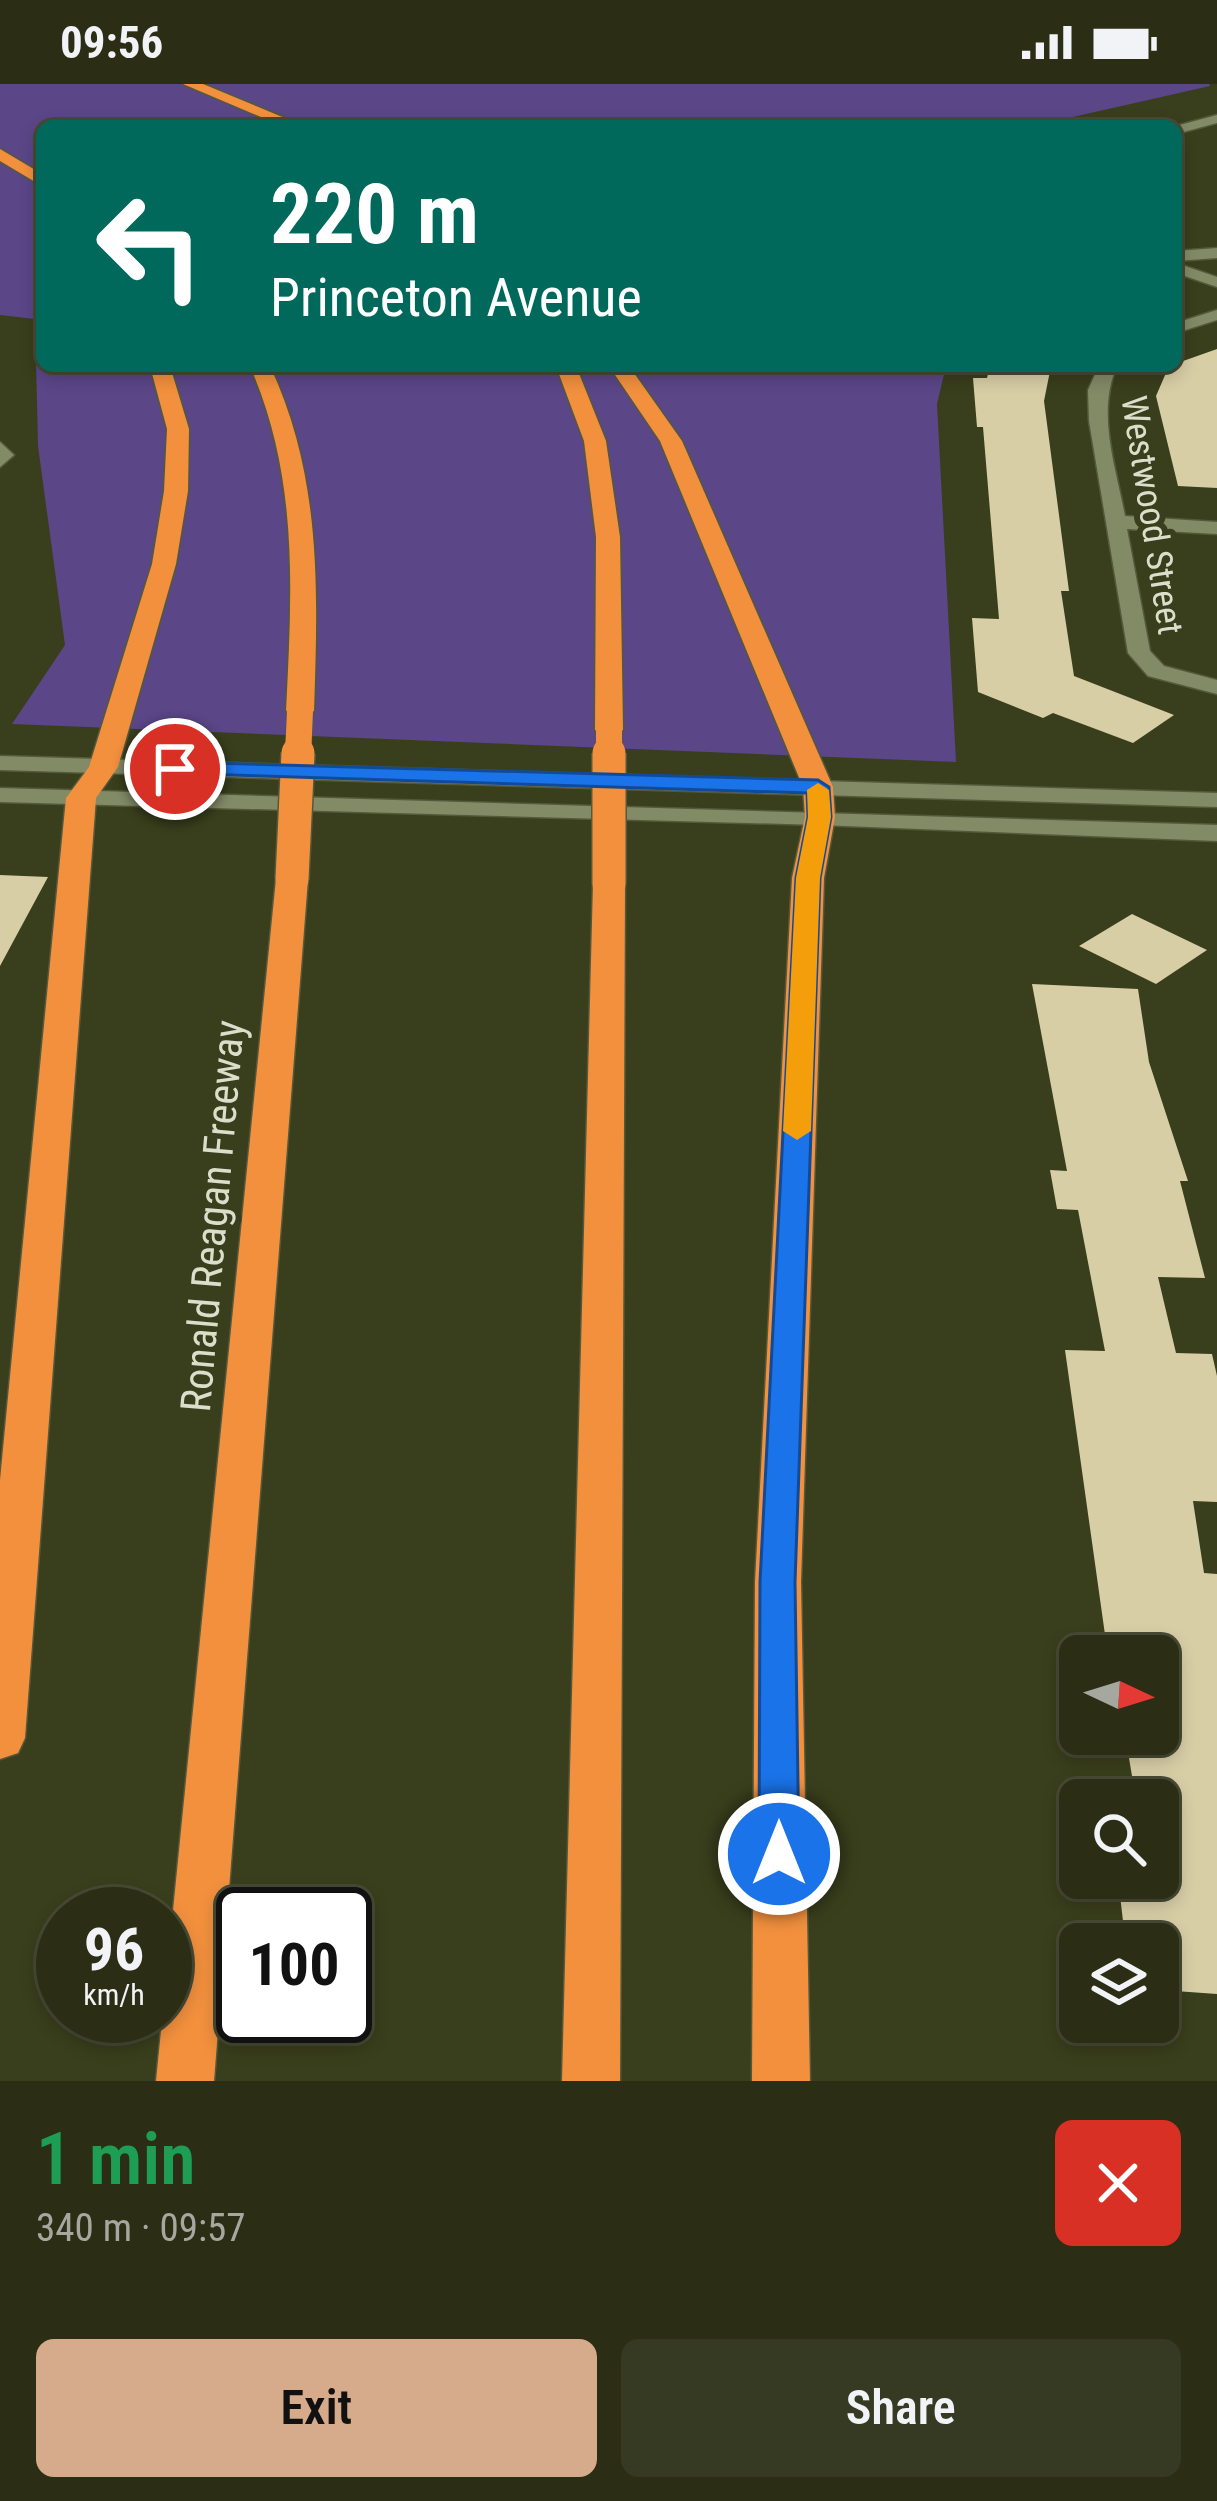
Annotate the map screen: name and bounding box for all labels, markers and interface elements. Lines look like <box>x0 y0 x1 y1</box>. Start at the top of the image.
text: 09:56 <box>60 16 163 69</box>
text: 220 m <box>270 165 479 264</box>
icon: left <box>72 168 228 324</box>
text: Princeton Avenue <box>270 266 642 329</box>
street label: Westwood Street <box>1112 393 1192 637</box>
pin <box>124 718 226 820</box>
icon: arrive <box>142 736 208 802</box>
street label: Ronald Reagan Freeway <box>171 1018 254 1414</box>
north arrow <box>1059 1635 1179 1755</box>
map controls <box>1059 1635 1179 2043</box>
button: search <box>1059 1779 1179 1899</box>
position arrow <box>716 1791 842 1917</box>
speed limit sign: 100 <box>216 1887 372 2043</box>
text: 96 <box>84 1914 144 1985</box>
button: layers <box>1059 1923 1179 2043</box>
text: km/h <box>83 1977 145 2012</box>
text: 1 min <box>36 2117 195 2202</box>
button: close <box>1055 2120 1181 2246</box>
text: 340 m · 09:57 <box>36 2205 246 2251</box>
button: Exit <box>36 2339 597 2477</box>
button: Share <box>621 2339 1181 2477</box>

